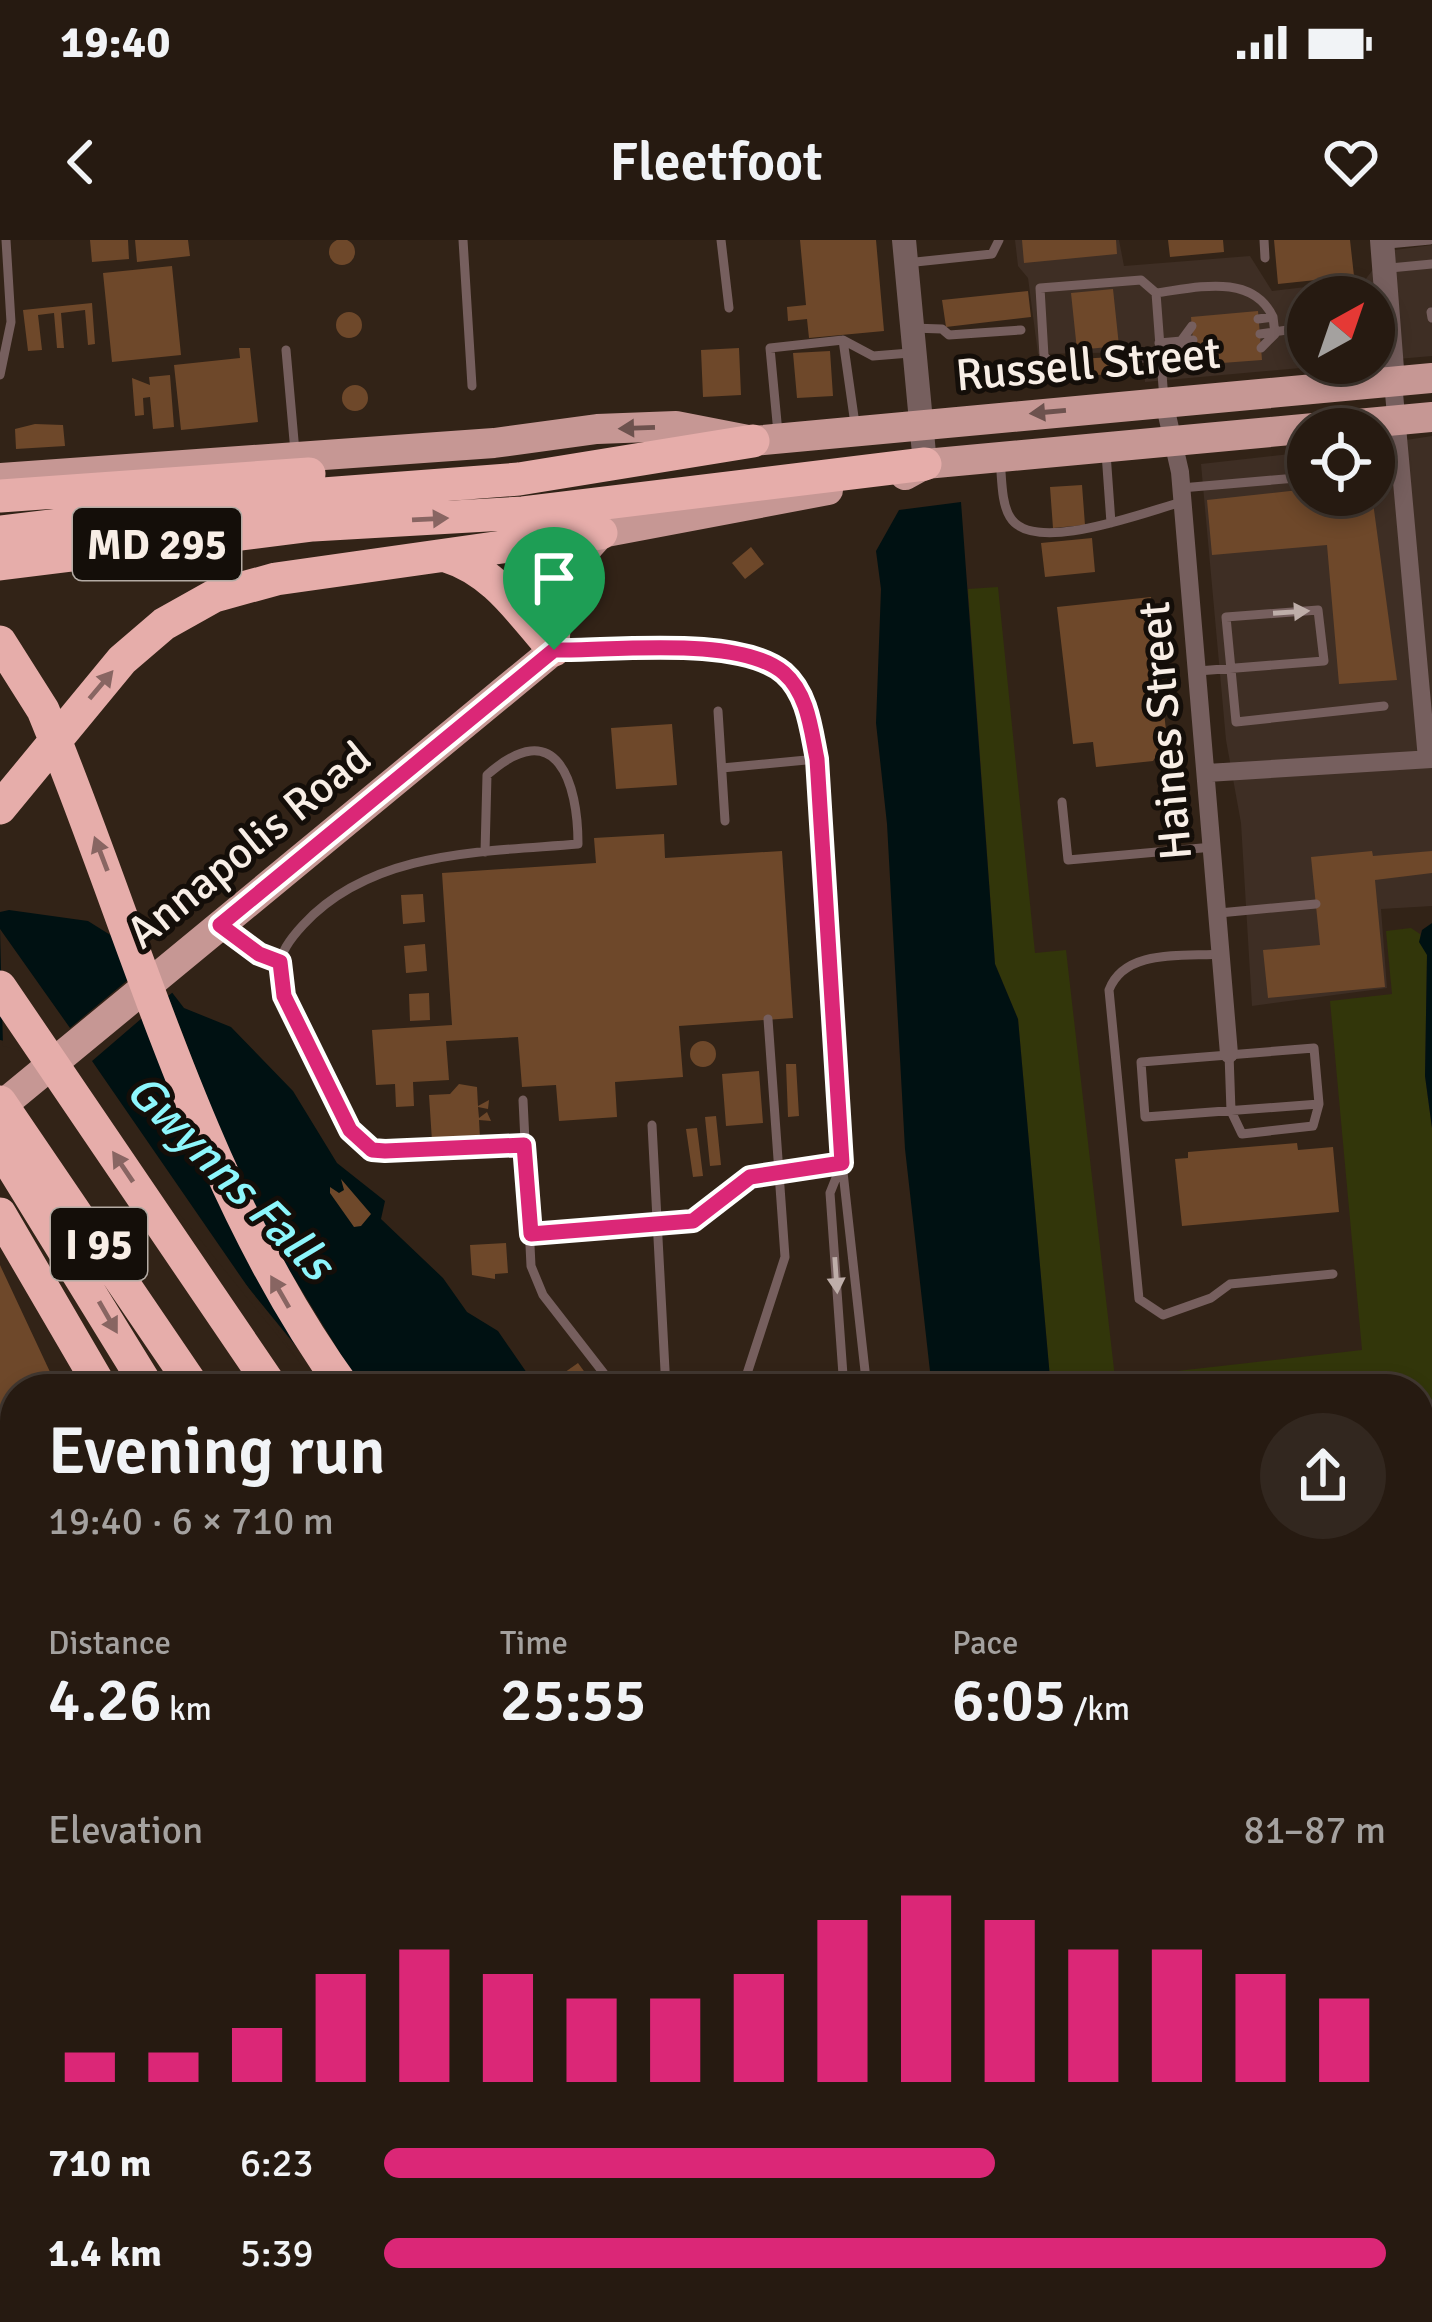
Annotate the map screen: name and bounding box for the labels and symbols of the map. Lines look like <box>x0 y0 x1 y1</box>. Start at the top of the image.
north arrow <box>1287 276 1395 384</box>
street label: Russell Street <box>953 326 1223 403</box>
one-way arrow <box>1029 403 1066 422</box>
one-way arrow <box>617 419 655 438</box>
road number: MD 295 <box>73 508 241 580</box>
one-way arrow <box>412 509 449 528</box>
pin <box>503 527 605 650</box>
street label: Haines Street <box>1127 599 1204 862</box>
one-way arrow <box>1273 603 1310 622</box>
one-way arrow <box>88 670 114 700</box>
street label: Annapolis Road <box>116 730 382 960</box>
one-way arrow <box>90 835 109 871</box>
water label: Gwynns Falls <box>114 1061 348 1296</box>
one-way arrow <box>113 1150 135 1183</box>
road number: I 95 <box>51 1208 147 1280</box>
one-way arrow <box>826 1257 845 1294</box>
one-way arrow <box>271 1275 292 1309</box>
one-way arrow <box>96 1300 117 1334</box>

